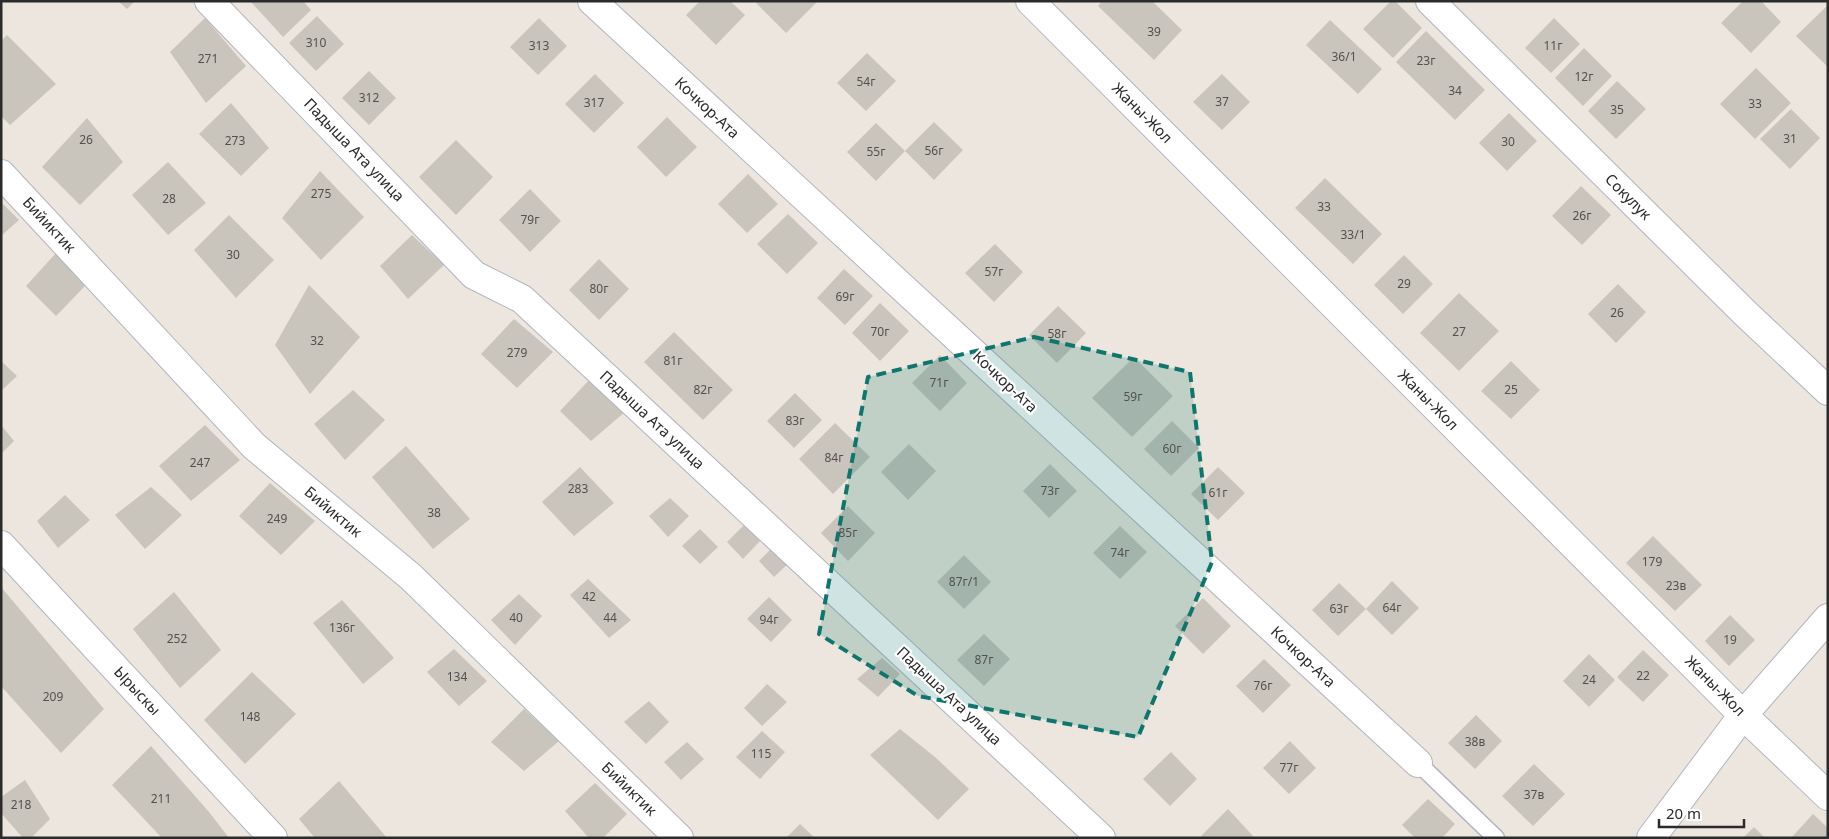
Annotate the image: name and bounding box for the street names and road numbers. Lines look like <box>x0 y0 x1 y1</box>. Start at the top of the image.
street label: Кочкор-Ата <box>671 72 744 142</box>
street label: Жаны-Жол <box>1108 78 1177 147</box>
street label: Падыша Ата улица <box>300 93 409 205</box>
street label: Сокулук <box>1601 169 1656 224</box>
street label: Бийиктик <box>19 192 81 257</box>
street label: Кочкор-Ата <box>969 346 1042 416</box>
street label: Падыша Ата улица <box>596 365 709 473</box>
street label: Жаны-Жол <box>1394 365 1463 434</box>
street label: Бийиктик <box>301 481 367 541</box>
street label: Кочкор-Ата <box>1267 621 1340 691</box>
street label: Падыша Ата улица <box>893 641 1006 749</box>
street label: Жаны-Жол <box>1681 651 1750 720</box>
street label: Ырыскы <box>110 662 166 719</box>
street label: Бийиктик <box>598 757 662 820</box>

